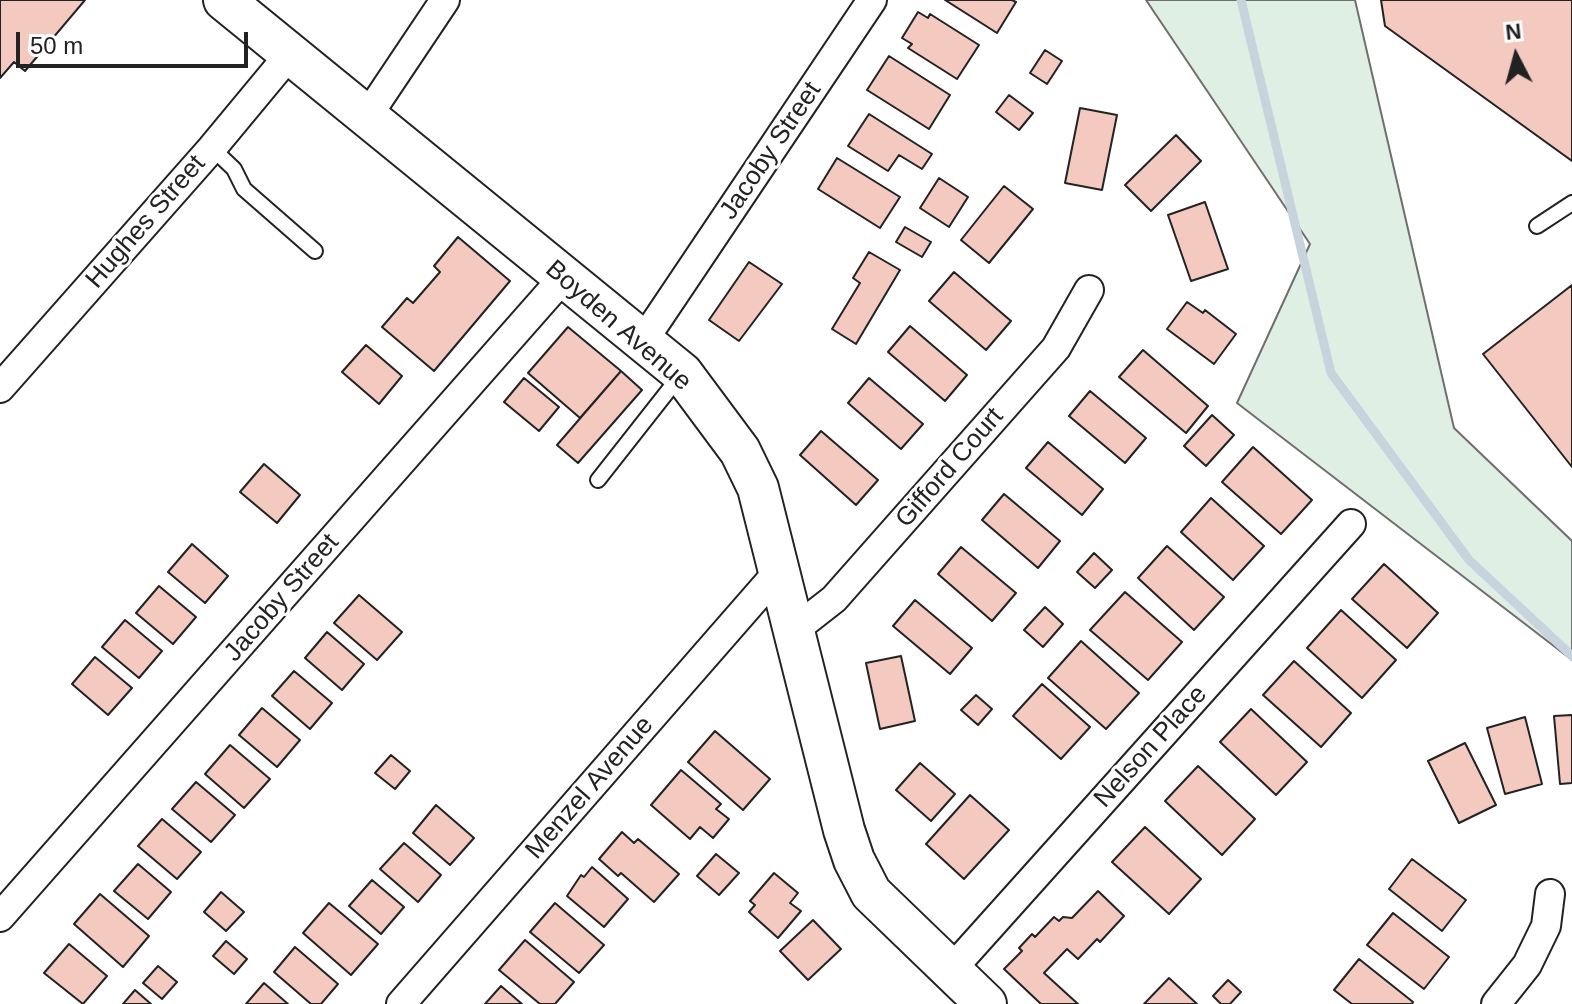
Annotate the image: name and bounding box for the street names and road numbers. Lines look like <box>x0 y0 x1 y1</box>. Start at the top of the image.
street label: Jacoby Street <box>714 76 828 226</box>
street label: Hughes Street <box>80 149 212 295</box>
street label: Boyden Avenue <box>539 254 697 398</box>
street label: Gifford Court <box>890 402 1010 534</box>
street label: Jacoby Street <box>218 528 346 668</box>
street label: Nelson Place <box>1088 680 1214 814</box>
street label: Menzel Avenue <box>520 710 660 866</box>

